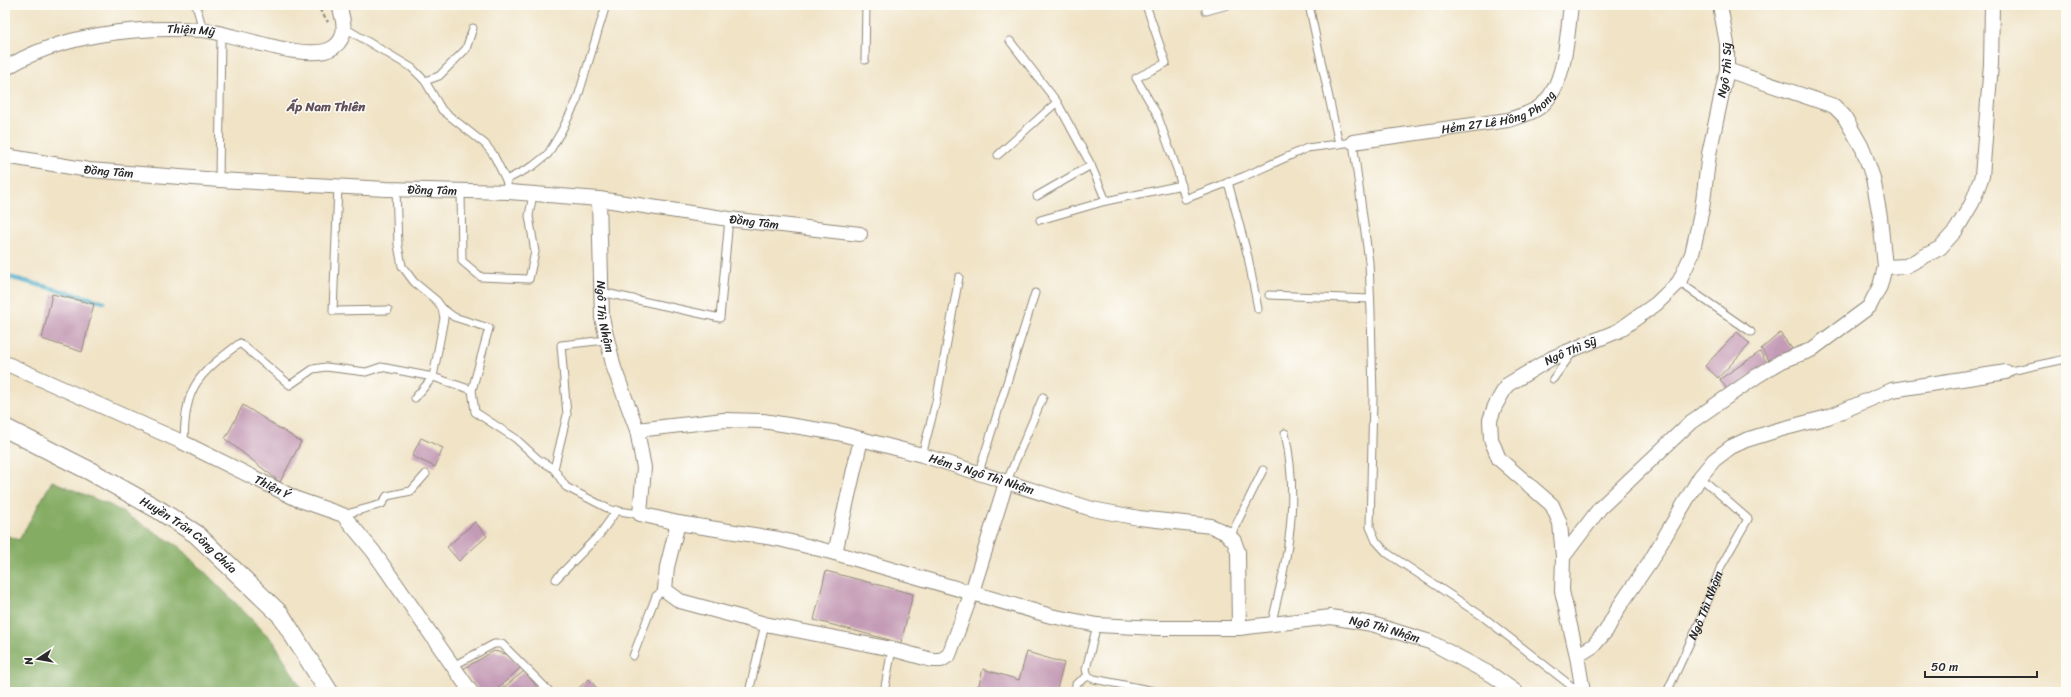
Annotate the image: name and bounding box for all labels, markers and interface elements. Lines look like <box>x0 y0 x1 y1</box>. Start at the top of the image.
street label: Thiện Mỹ <box>167 18 218 43</box>
street label: Ngô Thì Sỹ <box>1710 42 1738 100</box>
street label: Hẻm 27 Lê Hồng Phong <box>1440 86 1562 140</box>
district label: Ấp Nam Thiên <box>286 95 366 118</box>
street label: Đồng Tâm <box>82 158 134 184</box>
street label: Đồng Tâm <box>407 179 457 202</box>
street label: Đồng Tâm <box>728 208 780 236</box>
street label: Ngô Thì Nhậm <box>590 280 621 355</box>
street label: Ngô Thì Sỹ <box>1539 330 1601 372</box>
street label: Hẻm 3 Ngô Thì Nhậm <box>926 447 1037 501</box>
street label: Thiện Ý <box>250 468 296 506</box>
street label: Huyền Trân Công Chúa <box>136 490 242 579</box>
street label: Ngô Thì Nhậm <box>1682 568 1729 643</box>
street label: Ngô Thì Nhậm <box>1347 609 1423 649</box>
north arrow <box>18 639 58 679</box>
scale bar <box>1925 653 2037 679</box>
text: N <box>19 655 39 668</box>
text: 50 m <box>1931 656 1958 678</box>

